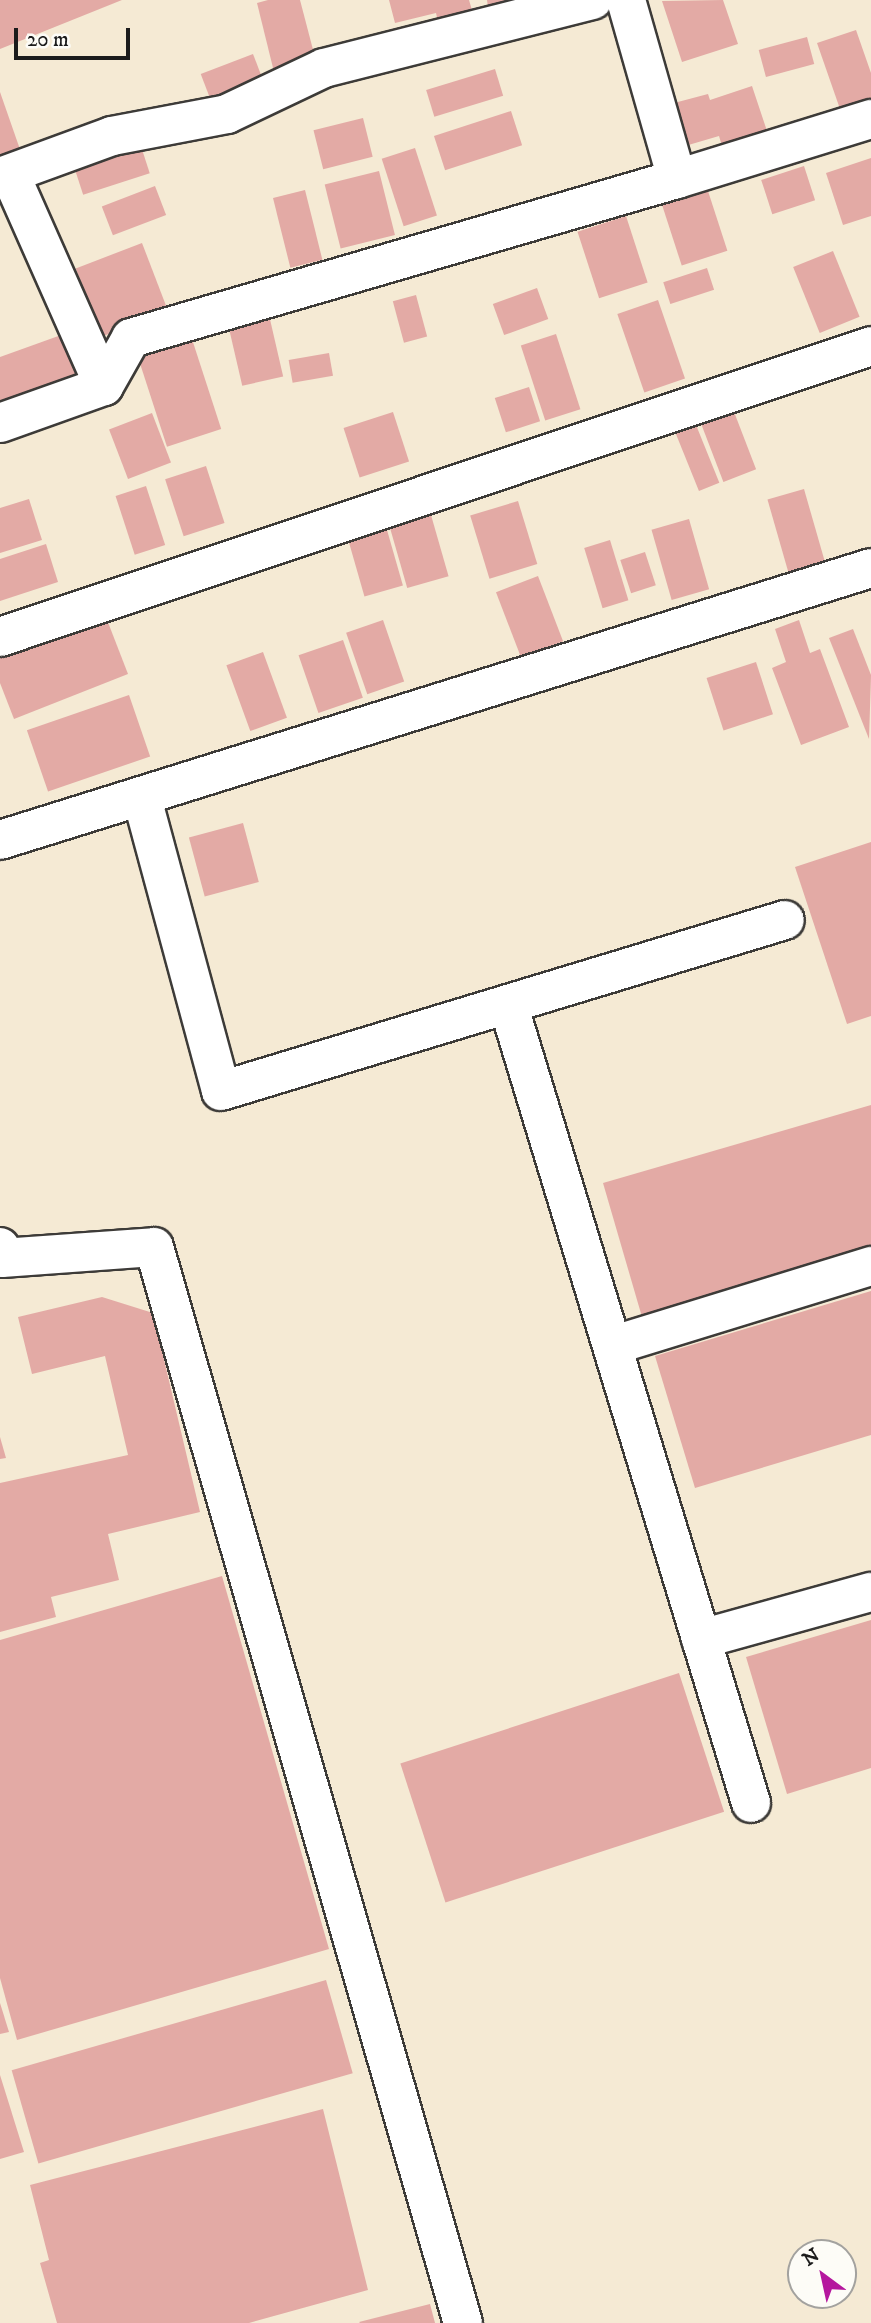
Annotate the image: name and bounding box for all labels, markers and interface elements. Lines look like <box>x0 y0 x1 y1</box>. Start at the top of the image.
scale bar <box>18 14 133 58</box>
text: 20 m <box>27 27 69 53</box>
north arrow <box>787 2239 857 2309</box>
text: N <box>799 2244 824 2272</box>

